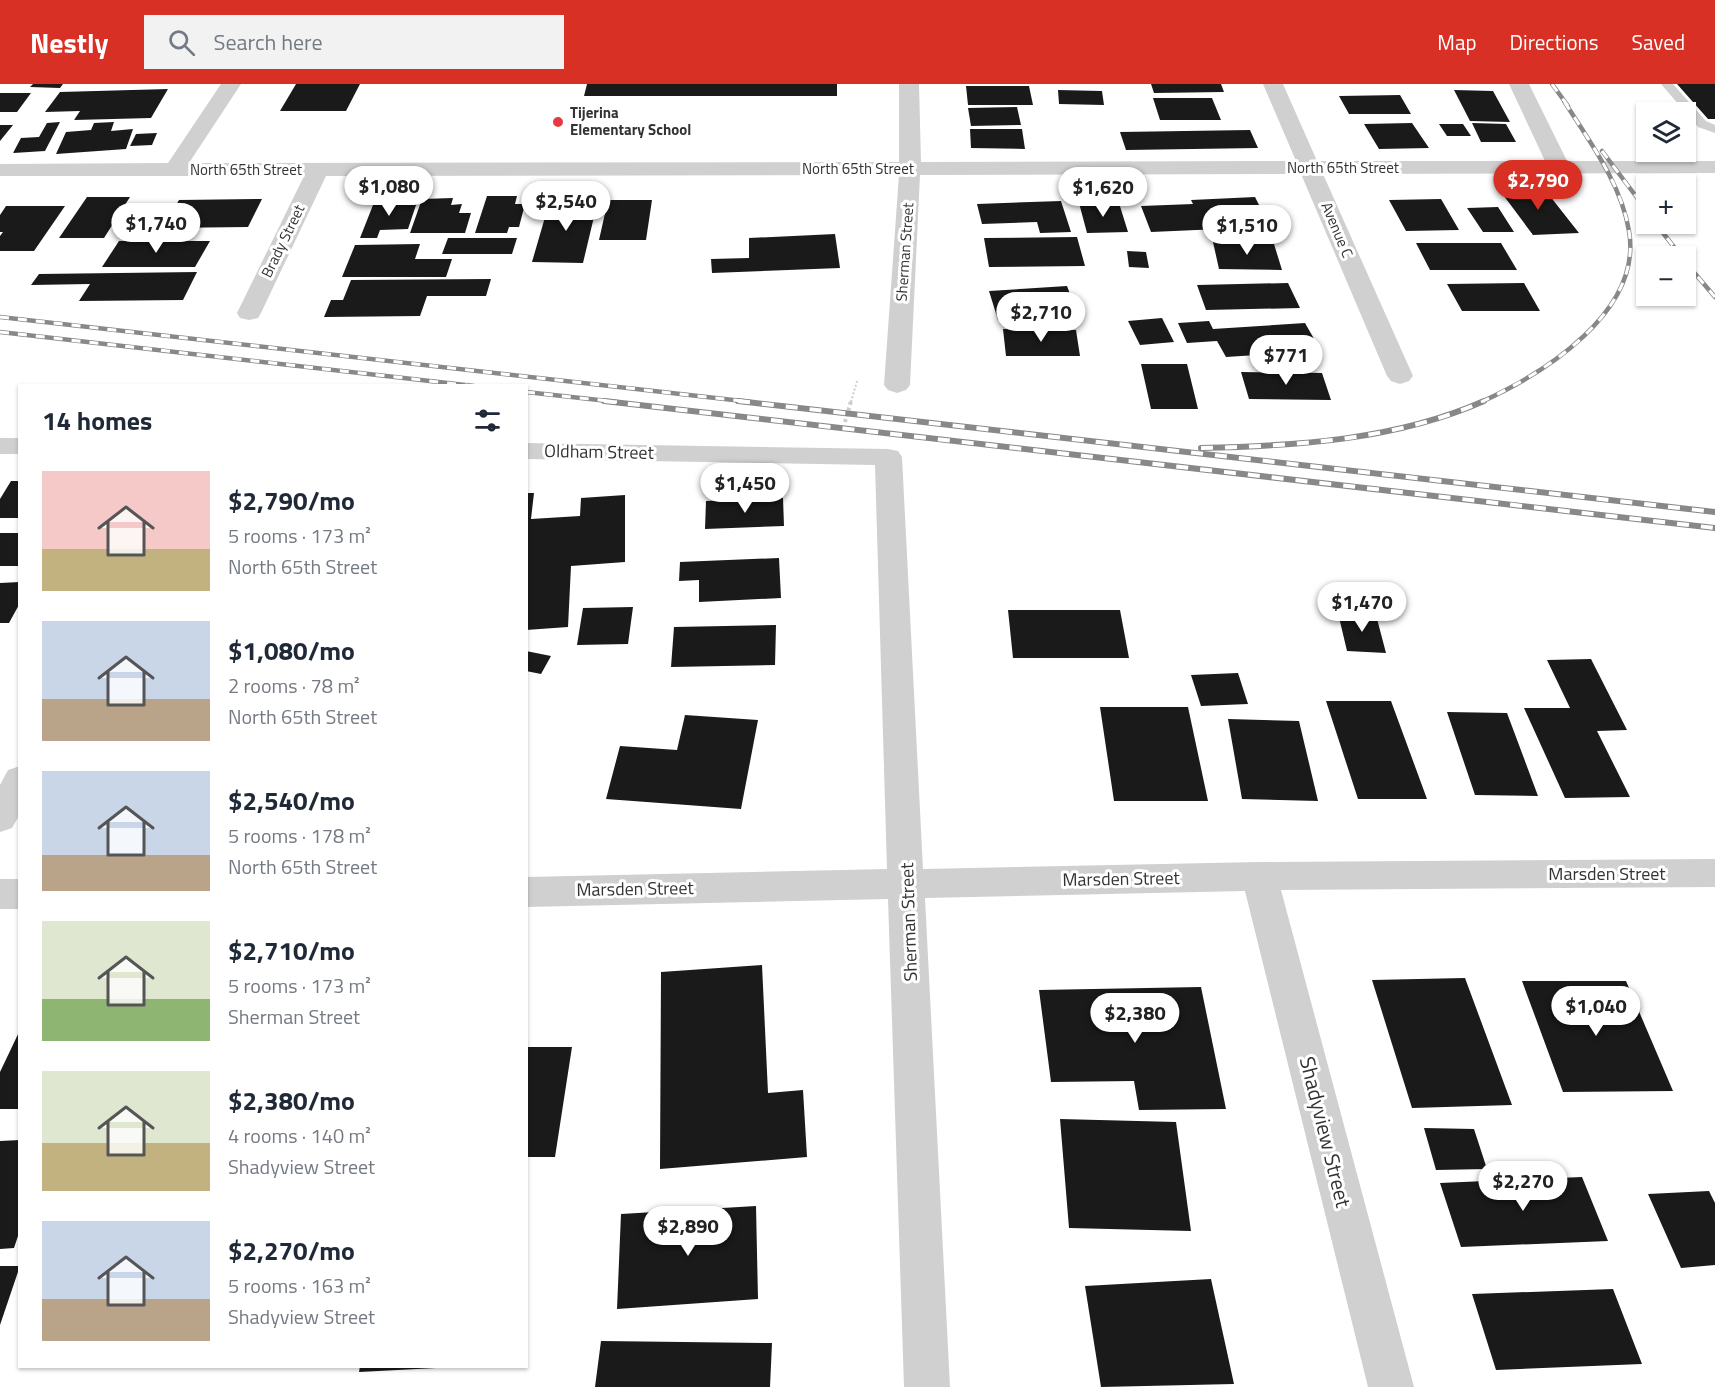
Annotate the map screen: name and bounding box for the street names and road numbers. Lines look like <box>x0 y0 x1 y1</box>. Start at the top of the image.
street label: North 65th Street <box>1287 156 1400 179</box>
street label: North 65th Street <box>802 157 915 180</box>
street label: North 65th Street <box>190 158 303 181</box>
street label: Avenue C <box>1315 198 1359 261</box>
street label: Brady Street <box>255 200 311 281</box>
street label: Sherman Street <box>890 201 919 302</box>
street label: Oldham Street <box>544 437 655 466</box>
street label: Marsden Street <box>1548 860 1666 887</box>
street label: Sherman Street <box>893 861 924 982</box>
street label: Marsden Street <box>1062 864 1181 893</box>
street label: Marsden Street <box>576 874 695 903</box>
street label: Shadyview Street <box>1292 1053 1360 1211</box>

